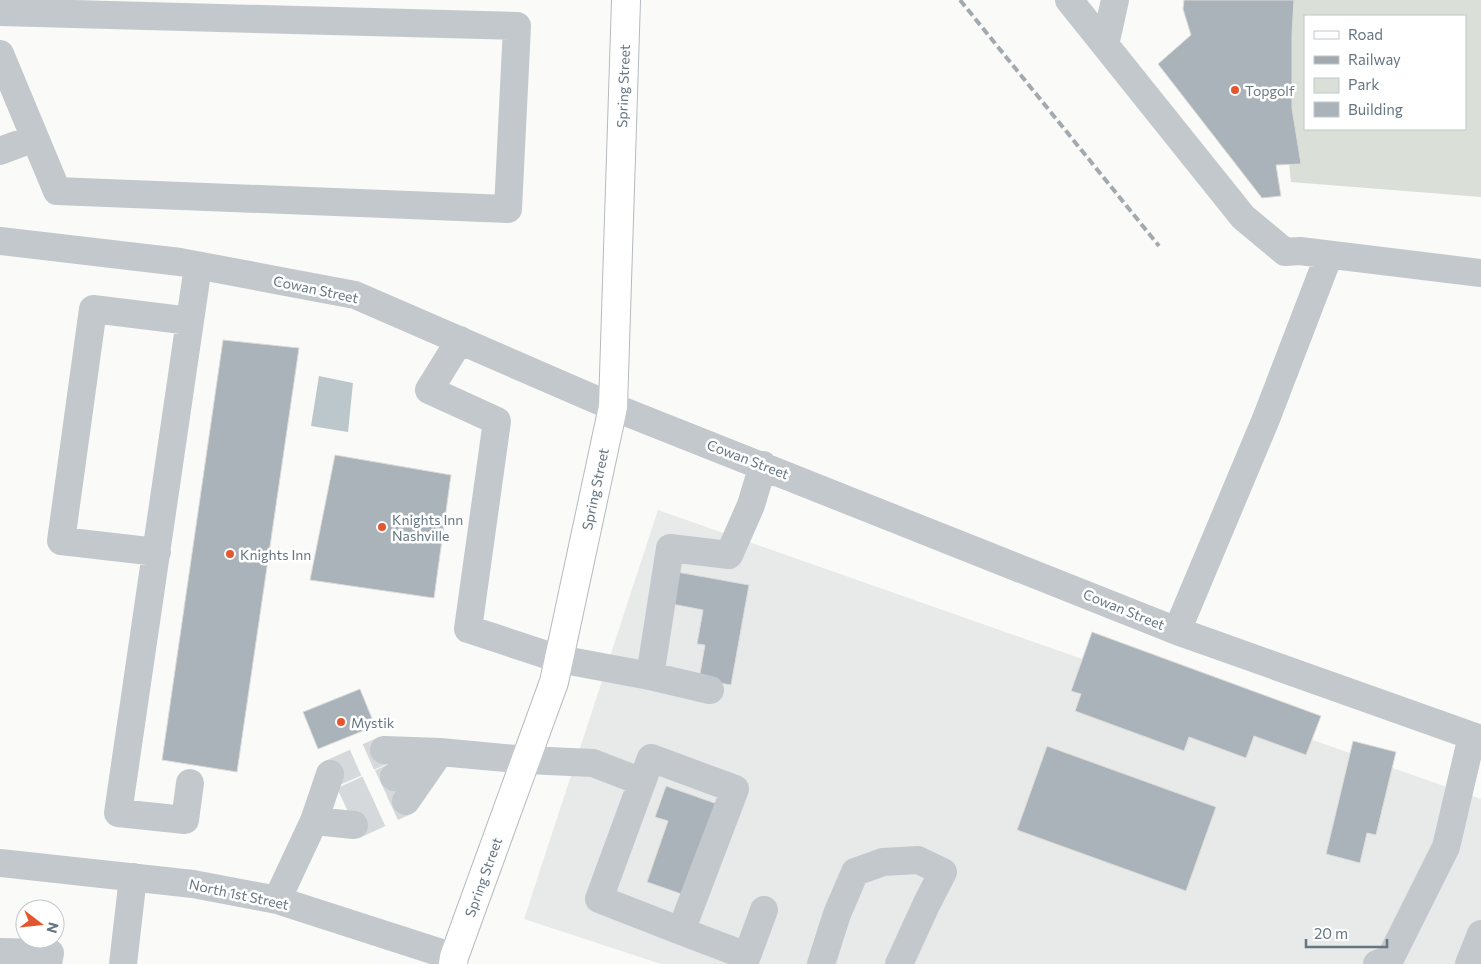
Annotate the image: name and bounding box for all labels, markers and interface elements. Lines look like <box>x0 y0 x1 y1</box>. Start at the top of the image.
legend <box>1304 15 1466 130</box>
text: Road <box>1348 25 1383 43</box>
street label: Spring Street <box>613 44 633 128</box>
text: Railway <box>1348 50 1401 68</box>
text: Park <box>1348 75 1379 93</box>
place label: Topgolf <box>1245 82 1295 99</box>
marker: Topgolf <box>1229 84 1241 96</box>
text: Building <box>1348 100 1403 118</box>
street label: Cowan Street <box>272 272 360 306</box>
street label: Cowan Street <box>705 436 792 483</box>
street label: Spring Street <box>578 446 612 532</box>
place label: Knights Inn Nashville <box>392 511 463 544</box>
marker: Knights Inn Nashville <box>376 521 388 533</box>
place label: Knights Inn <box>240 546 311 563</box>
marker: Knights Inn <box>224 548 236 560</box>
street label: Cowan Street <box>1081 585 1167 633</box>
place label: Mystik <box>351 714 395 731</box>
marker: Mystik <box>335 716 347 728</box>
street label: Spring Street <box>461 835 505 919</box>
street label: North 1st Street <box>188 875 291 913</box>
north arrow <box>15 899 65 949</box>
scale bar <box>1306 916 1387 948</box>
text: N <box>43 920 63 935</box>
text: 20 m <box>1314 924 1348 942</box>

